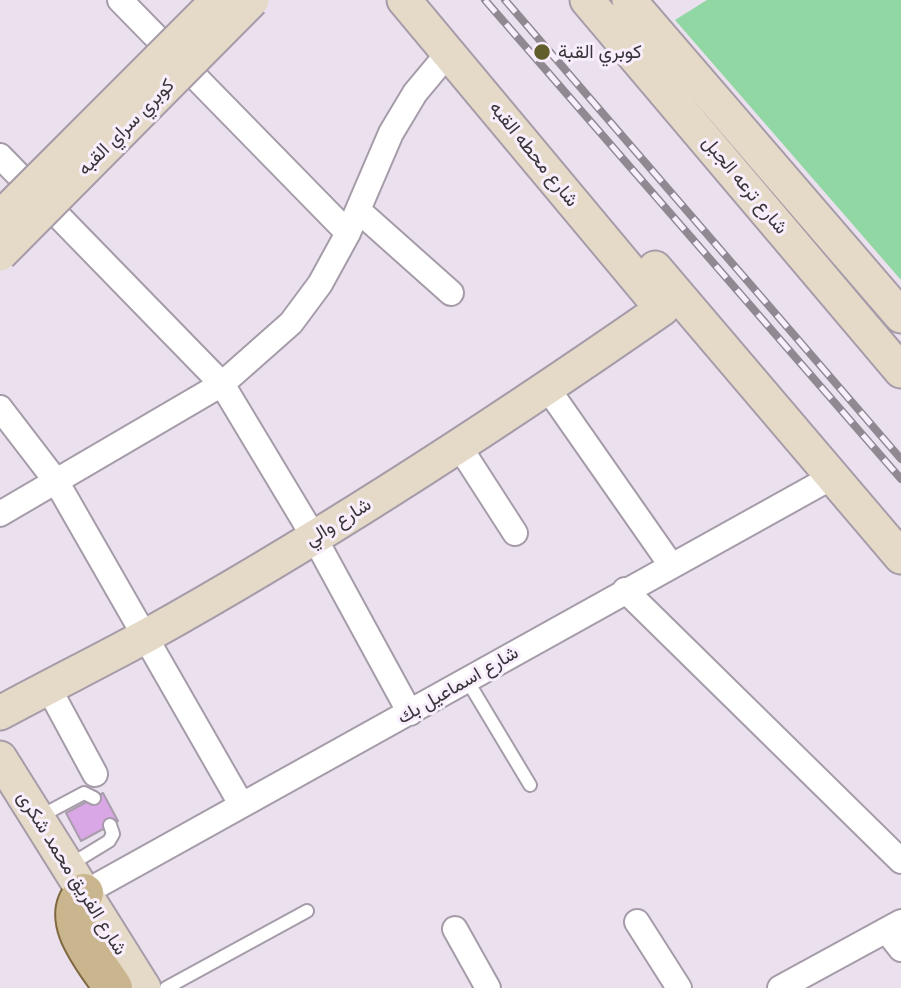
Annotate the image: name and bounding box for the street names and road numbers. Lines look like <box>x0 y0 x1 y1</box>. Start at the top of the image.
street label: كوبري سراي القبه <box>73 74 179 180</box>
street label: شارع محطه القبه <box>484 97 584 211</box>
street label: شارع ترعه الجبل <box>697 131 793 239</box>
street label: شارع والي <box>301 493 375 551</box>
street label: شارع اسماعيل بك <box>393 641 523 729</box>
street label: شارع الفريق محمد شكرى <box>12 787 132 959</box>

